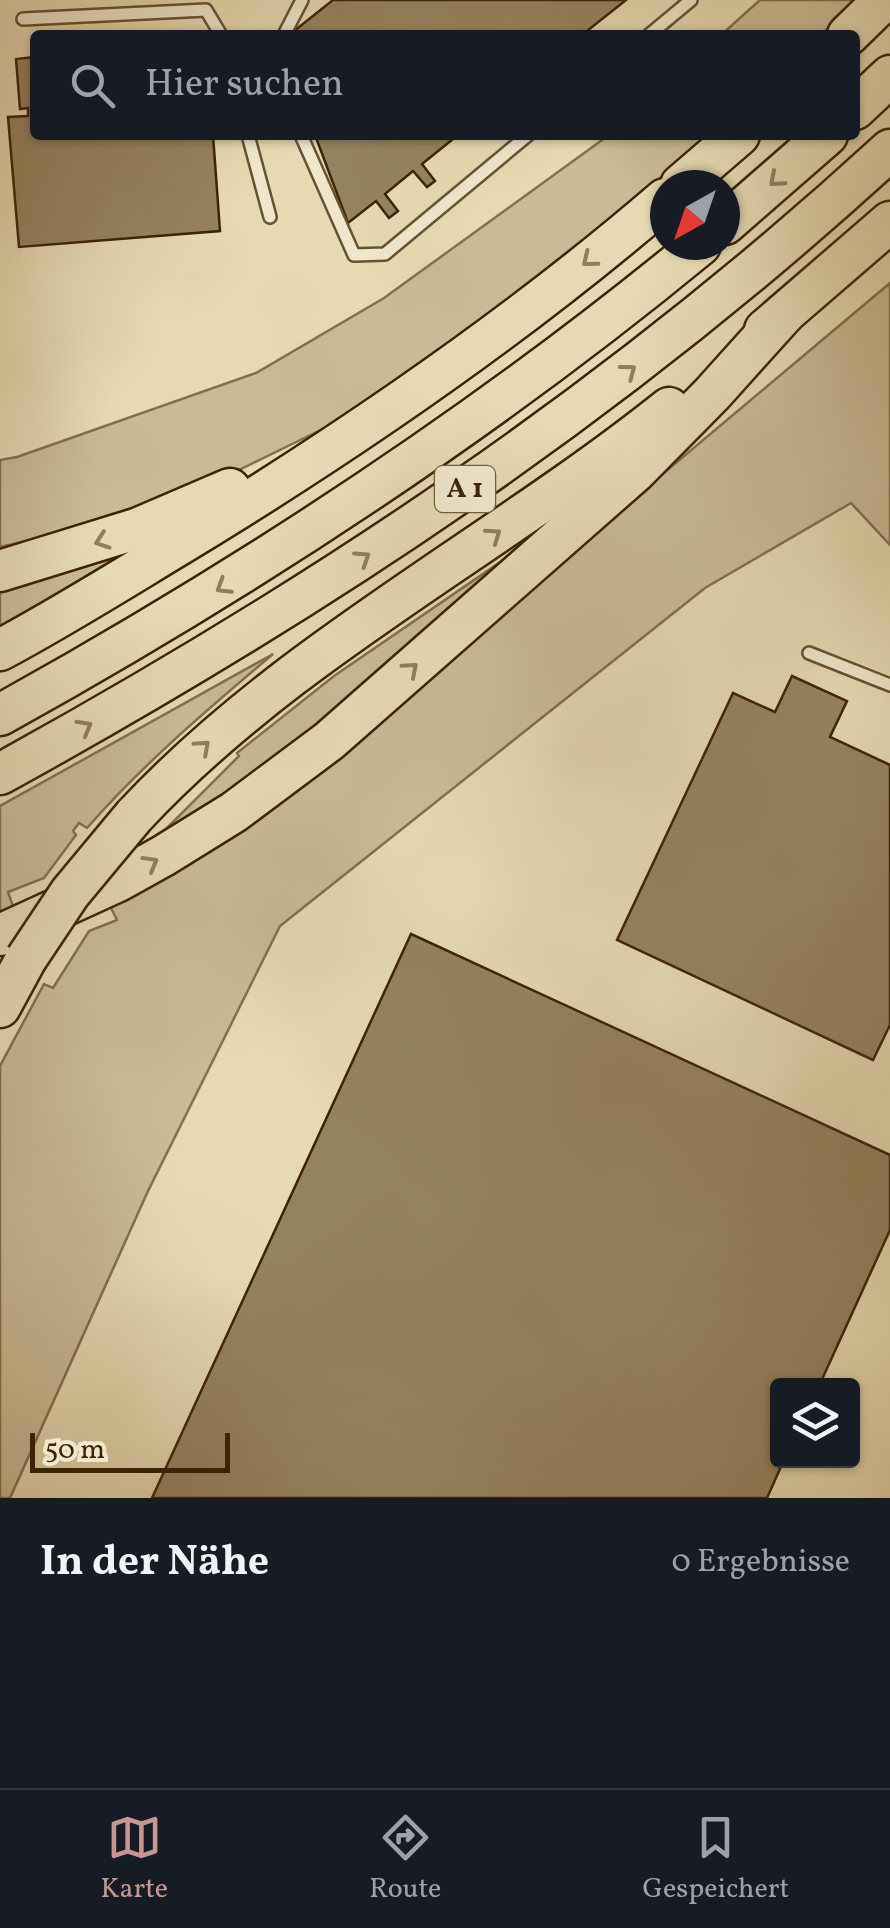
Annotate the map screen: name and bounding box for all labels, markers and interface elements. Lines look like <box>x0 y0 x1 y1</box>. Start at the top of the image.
search box <box>30 30 860 140</box>
icon: search <box>65 58 120 113</box>
text: Hier suchen <box>145 59 344 112</box>
one-way arrow <box>770 168 788 186</box>
north arrow <box>650 170 740 260</box>
one-way arrow <box>582 248 600 266</box>
one-way arrow <box>618 366 636 383</box>
road number: A 1 <box>435 466 495 512</box>
one-way arrow <box>94 529 112 550</box>
one-way arrow <box>483 529 502 547</box>
one-way arrow <box>353 552 371 571</box>
one-way arrow <box>216 575 234 594</box>
one-way arrow <box>400 663 418 681</box>
one-way arrow <box>75 719 93 739</box>
one-way arrow <box>191 740 210 758</box>
one-way arrow <box>140 855 158 875</box>
map controls <box>770 1378 860 1468</box>
button: layers <box>770 1378 860 1468</box>
scale bar <box>30 1428 230 1472</box>
text: 50 m <box>45 1431 105 1470</box>
text: In der Nähe <box>40 1534 269 1593</box>
text: 0 Ergebnisse <box>671 1541 850 1585</box>
tab: Karte <box>101 1810 168 1909</box>
tab: Route <box>369 1810 441 1909</box>
tab: Gespeichert <box>643 1810 789 1909</box>

